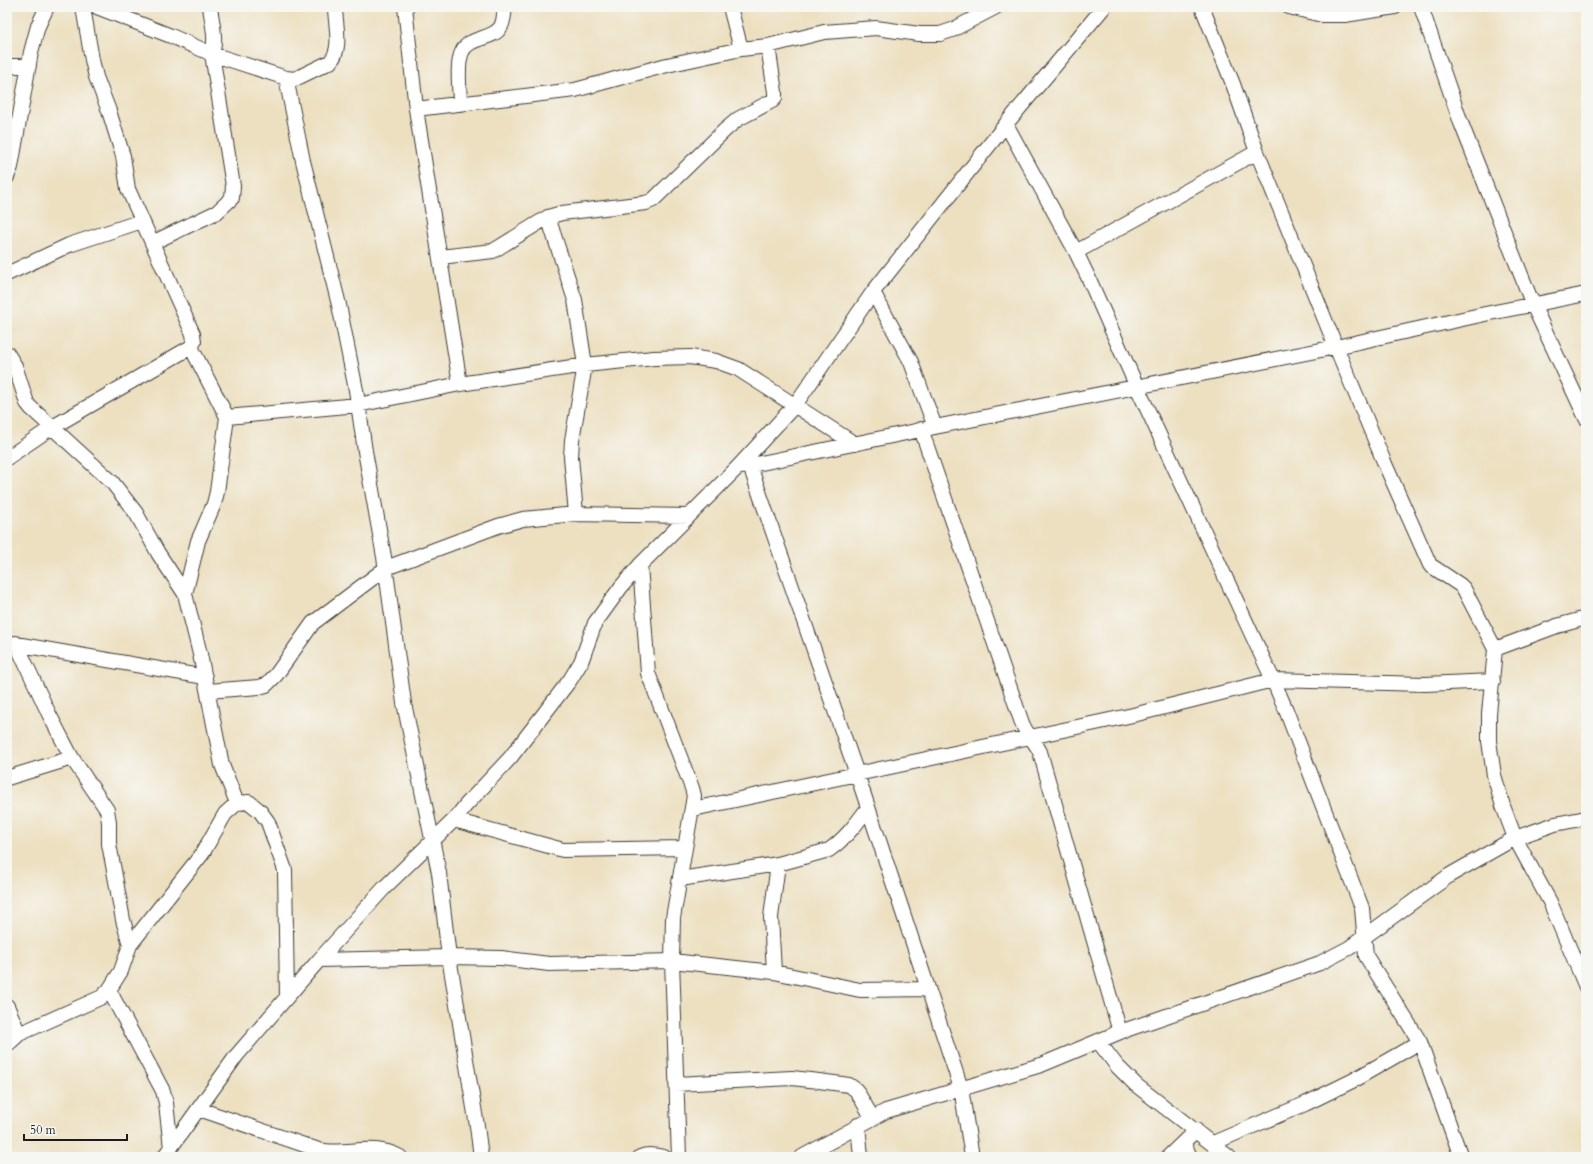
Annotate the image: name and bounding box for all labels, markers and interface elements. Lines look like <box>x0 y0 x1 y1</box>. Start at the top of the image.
scale bar <box>24 1116 127 1142</box>
text: 50 m <box>30 1122 57 1138</box>

